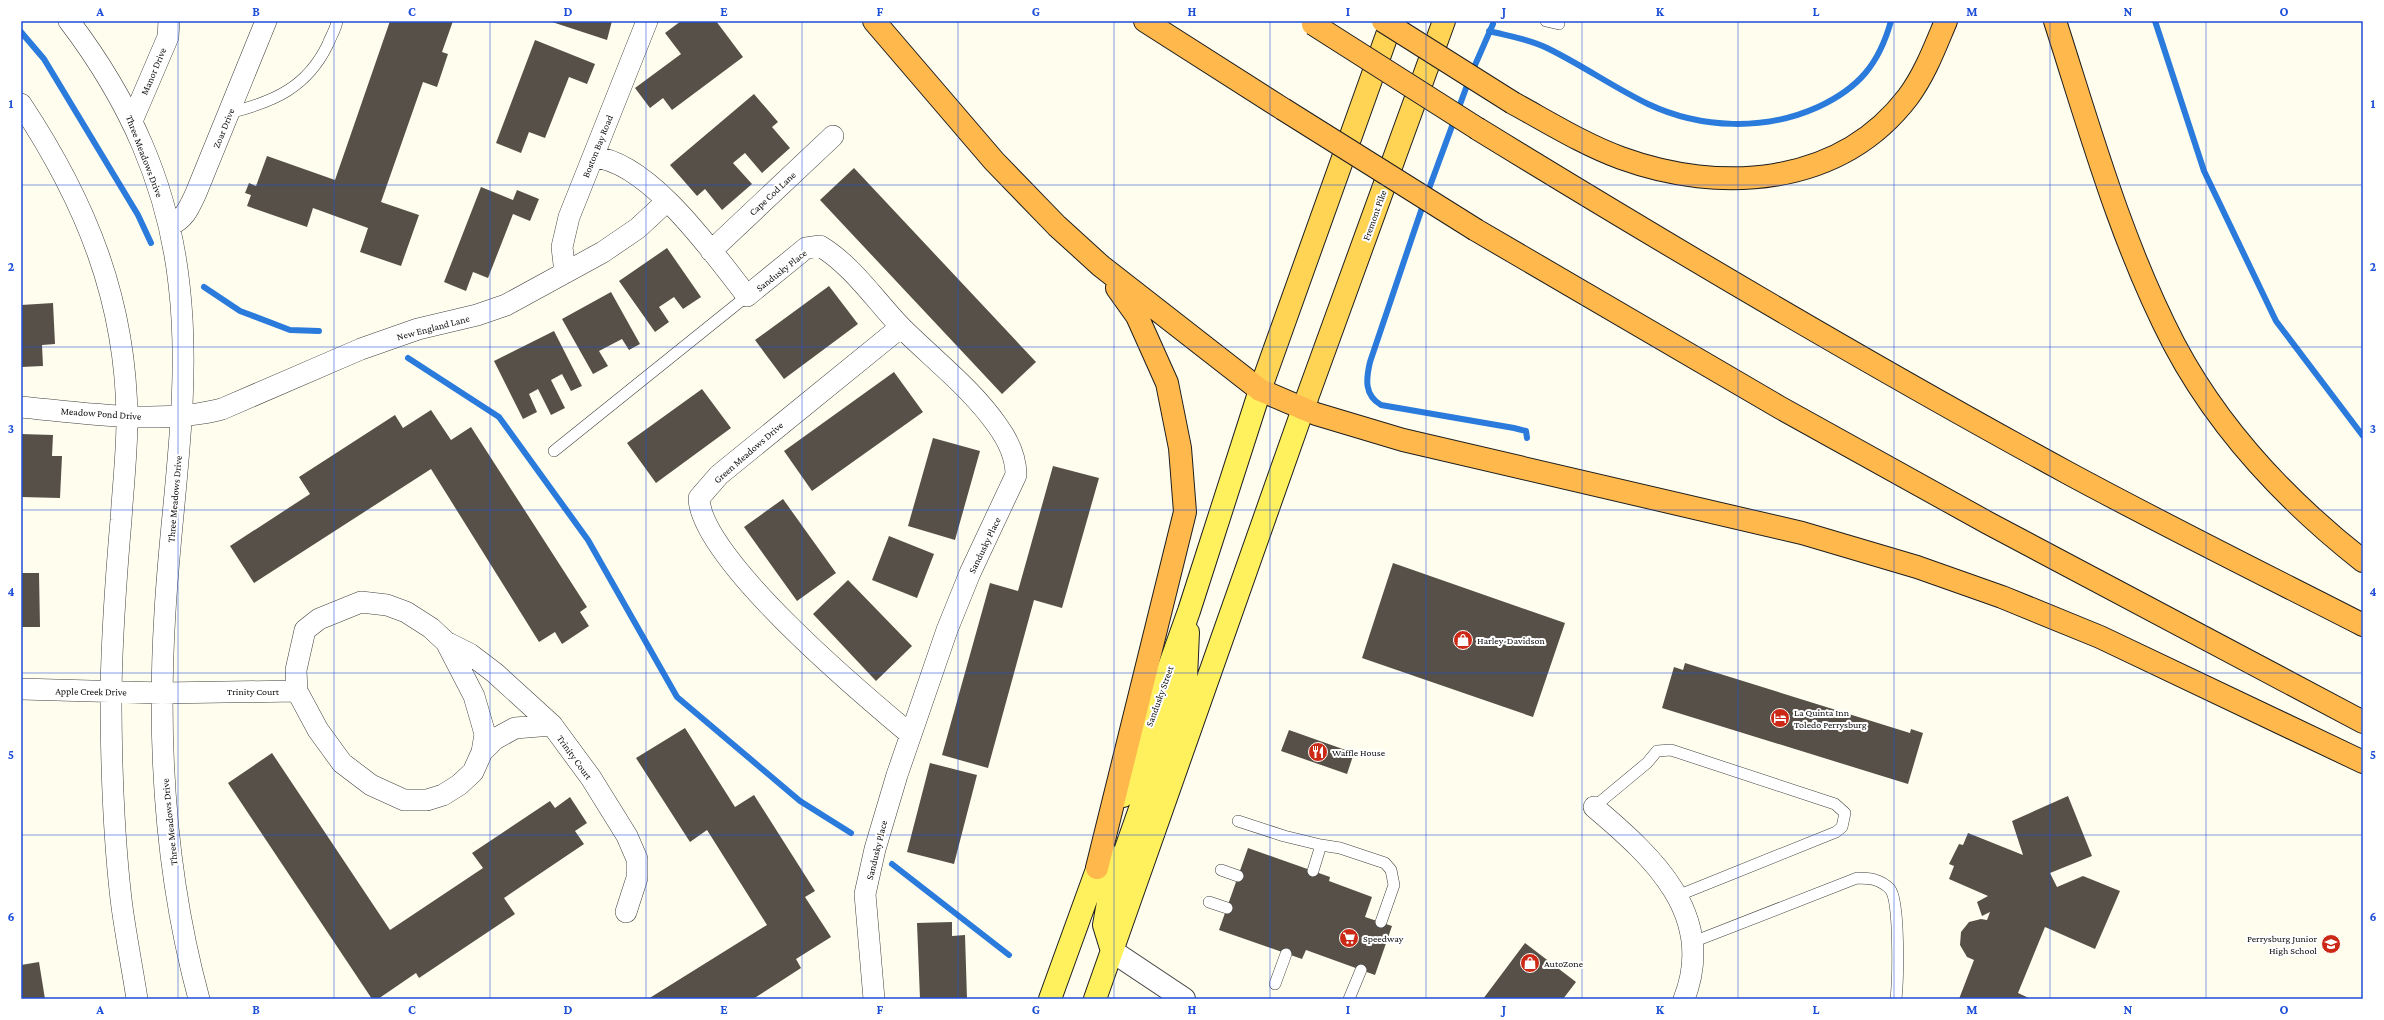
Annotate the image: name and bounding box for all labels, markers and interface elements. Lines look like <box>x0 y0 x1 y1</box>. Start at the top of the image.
text: A <box>95 4 104 19</box>
text: B <box>252 4 260 19</box>
text: C <box>408 4 416 19</box>
text: D <box>564 4 573 19</box>
text: E <box>720 4 728 19</box>
text: F <box>877 4 884 19</box>
text: G <box>1032 4 1040 19</box>
text: H <box>1188 4 1197 19</box>
text: I <box>1346 4 1350 19</box>
text: J <box>1500 4 1506 19</box>
text: K <box>1656 4 1665 19</box>
text: L <box>1813 4 1820 19</box>
text: M <box>1966 4 1978 19</box>
text: N <box>2124 4 2133 19</box>
text: O <box>2280 4 2289 19</box>
street label: Manor Drive <box>139 45 169 97</box>
text: 1 <box>9 96 14 111</box>
text: 1 <box>2371 96 2376 111</box>
street label: Zoar Drive <box>211 106 237 150</box>
street label: Boston Bay Road <box>580 113 615 179</box>
street label: Three Meadows Drive <box>124 114 166 199</box>
street label: Cape Cod Lane <box>747 169 798 218</box>
street label: Fremont Pike <box>1360 188 1389 242</box>
street label: Sandusky Place <box>754 247 809 294</box>
text: 2 <box>8 259 15 274</box>
text: 2 <box>2370 259 2377 274</box>
street label: New England Lane <box>396 312 471 342</box>
street label: Meadow Pond Drive <box>60 405 142 422</box>
street label: Green Meadows Drive <box>711 419 786 485</box>
text: 3 <box>8 421 14 436</box>
text: 3 <box>2370 421 2376 436</box>
street label: Three Meadows Drive <box>165 455 184 543</box>
street label: Sandusky Place <box>966 515 1003 575</box>
text: 4 <box>7 584 15 599</box>
text: 4 <box>2369 584 2377 599</box>
shop icon: Harley-Davidson <box>1452 629 1474 651</box>
place label: Harley-Davidson <box>1477 635 1545 646</box>
street label: Sandusky Street <box>1143 664 1176 728</box>
street label: Apple Creek Drive <box>55 685 127 698</box>
street label: Trinity Court <box>227 686 280 697</box>
hotel icon: La Quinta Inn Toledo Perrysburg <box>1769 707 1791 729</box>
place label: La Quinta Inn Toledo Perrysburg <box>1794 707 1867 730</box>
street label: Trinity Court <box>555 733 595 782</box>
restaurant icon: Waffle House <box>1307 741 1329 763</box>
text: 5 <box>8 747 14 762</box>
place label: Waffle House <box>1332 747 1386 758</box>
text: 5 <box>2370 747 2376 762</box>
street label: Three Meadows Drive <box>159 777 180 866</box>
street label: Sandusky Place <box>864 819 889 881</box>
text: 6 <box>7 909 15 924</box>
text: 6 <box>2369 909 2377 924</box>
supermarket icon: Speedway <box>1338 927 1360 949</box>
place label: Speedway <box>1363 933 1404 944</box>
place label: Perrysburg Junior High School <box>2247 933 2317 956</box>
school or university icon: Perrysburg Junior High School <box>2320 933 2342 955</box>
shop icon: AutoZone <box>1519 952 1541 974</box>
place label: AutoZone <box>1544 958 1584 969</box>
text: A <box>95 1002 104 1017</box>
text: B <box>252 1002 260 1017</box>
text: C <box>408 1002 416 1017</box>
text: D <box>564 1002 573 1017</box>
text: E <box>720 1002 728 1017</box>
text: F <box>877 1002 884 1017</box>
text: G <box>1032 1002 1040 1017</box>
text: H <box>1188 1002 1197 1017</box>
text: I <box>1346 1002 1350 1017</box>
text: J <box>1500 1002 1506 1017</box>
text: K <box>1656 1002 1665 1017</box>
text: L <box>1813 1002 1820 1017</box>
text: M <box>1966 1002 1978 1017</box>
text: N <box>2124 1002 2133 1017</box>
text: O <box>2280 1002 2289 1017</box>

